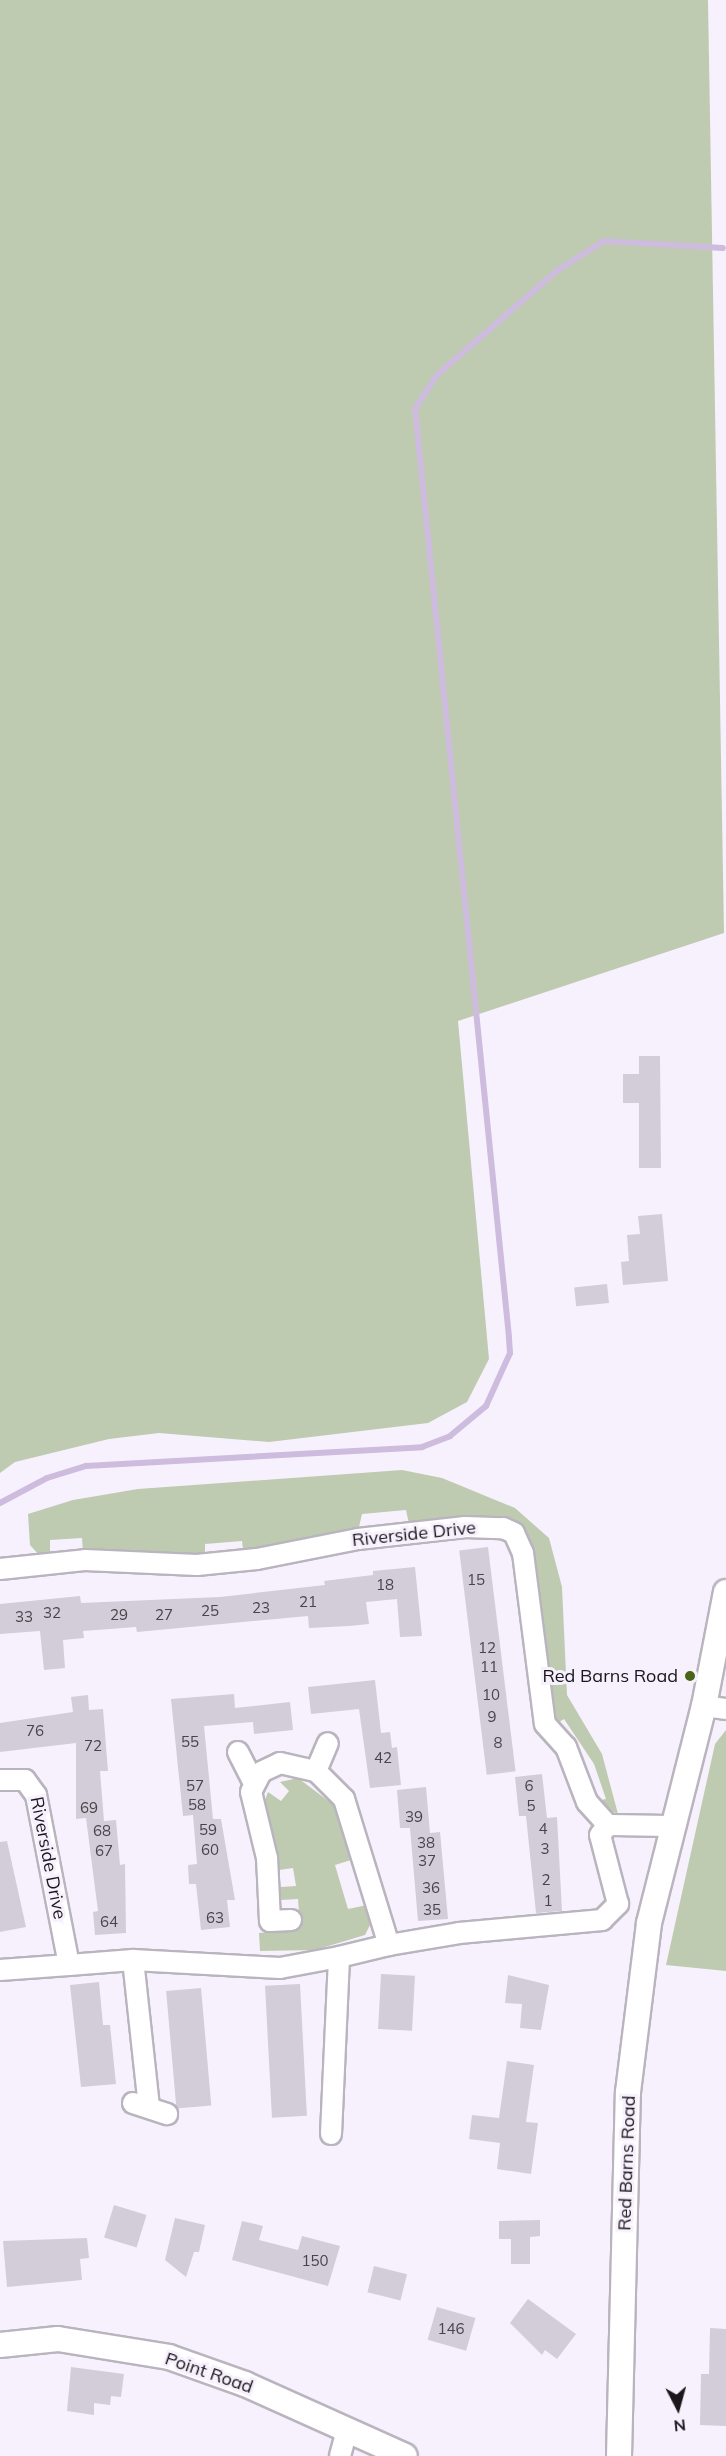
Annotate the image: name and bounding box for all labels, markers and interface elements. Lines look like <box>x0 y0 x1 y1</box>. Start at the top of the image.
street label: Riverside Drive <box>351 1517 477 1551</box>
house number: 15 <box>467 1571 485 1589</box>
house number: 18 <box>376 1576 394 1594</box>
house number: 21 <box>299 1593 317 1611</box>
house number: 23 <box>252 1599 270 1617</box>
house number: 25 <box>201 1602 219 1620</box>
house number: 32 <box>43 1604 61 1622</box>
house number: 29 <box>110 1606 128 1624</box>
house number: 27 <box>155 1606 173 1624</box>
house number: 33 <box>15 1608 33 1626</box>
house number: 12 <box>478 1639 496 1657</box>
house number: 11 <box>480 1658 498 1676</box>
place label: Red Barns Road <box>543 1665 678 1687</box>
marker: Red Barns Road <box>683 1669 697 1683</box>
house number: 10 <box>482 1686 500 1704</box>
house number: 9 <box>488 1708 496 1726</box>
house number: 76 <box>26 1722 44 1740</box>
house number: 55 <box>181 1733 199 1751</box>
house number: 8 <box>494 1734 502 1752</box>
house number: 72 <box>84 1737 102 1755</box>
house number: 42 <box>374 1749 392 1767</box>
house number: 57 <box>186 1777 204 1795</box>
house number: 6 <box>525 1777 533 1795</box>
street label: Riverside Drive <box>26 1795 70 1921</box>
house number: 58 <box>188 1796 206 1814</box>
house number: 5 <box>527 1797 535 1815</box>
house number: 69 <box>80 1799 98 1817</box>
house number: 39 <box>405 1808 423 1826</box>
house number: 4 <box>539 1820 547 1838</box>
house number: 59 <box>199 1821 217 1839</box>
house number: 68 <box>93 1822 111 1840</box>
house number: 38 <box>417 1834 435 1852</box>
house number: 3 <box>541 1840 549 1858</box>
house number: 60 <box>201 1841 219 1859</box>
house number: 67 <box>95 1842 113 1860</box>
house number: 37 <box>418 1852 436 1870</box>
house number: 2 <box>542 1871 550 1889</box>
house number: 36 <box>422 1879 440 1897</box>
house number: 1 <box>544 1892 552 1910</box>
house number: 35 <box>423 1901 441 1919</box>
house number: 63 <box>206 1909 224 1927</box>
house number: 64 <box>100 1913 118 1931</box>
street label: Red Barns Road <box>614 2095 640 2231</box>
house number: 150 <box>302 2252 328 2270</box>
house number: 146 <box>438 2320 464 2338</box>
street label: Point Road <box>162 2348 256 2398</box>
north arrow <box>648 2378 708 2438</box>
text: N <box>673 2415 687 2436</box>

